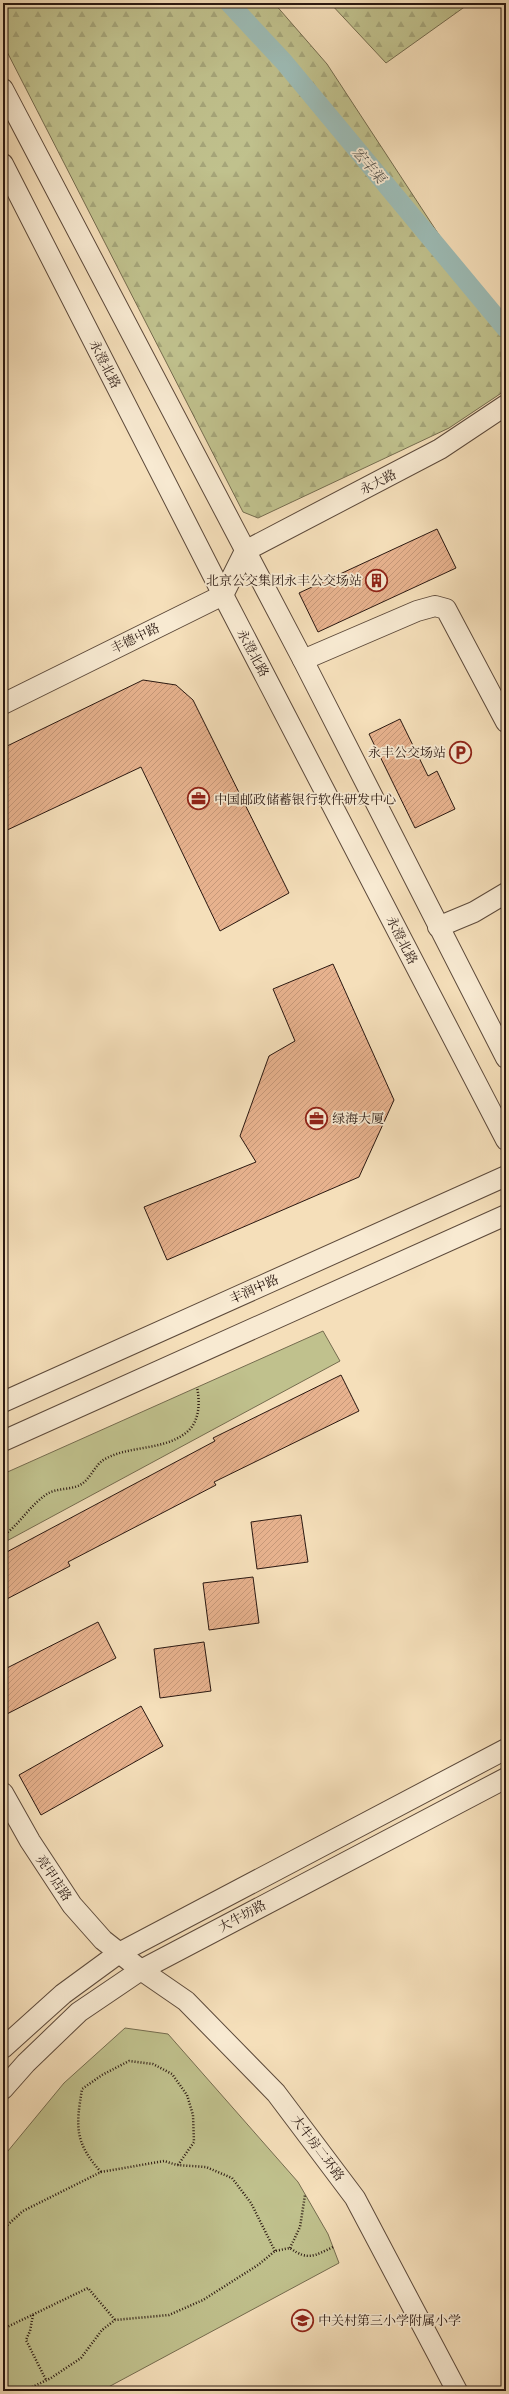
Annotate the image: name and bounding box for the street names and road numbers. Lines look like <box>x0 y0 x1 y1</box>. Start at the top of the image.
street label: 永澄北路 <box>85 337 125 391</box>
street label: 永大路 <box>356 465 400 499</box>
street label: 丰德中路 <box>107 618 163 658</box>
street label: 永澄北路 <box>232 626 274 680</box>
street label: 永澄北路 <box>382 913 422 967</box>
street label: 丰润中路 <box>226 1270 282 1308</box>
street label: 亮甲店路 <box>32 1851 76 1905</box>
street label: 大牛坊路 <box>215 1895 269 1937</box>
street label: 大牛房二环路 <box>287 2111 349 2185</box>

